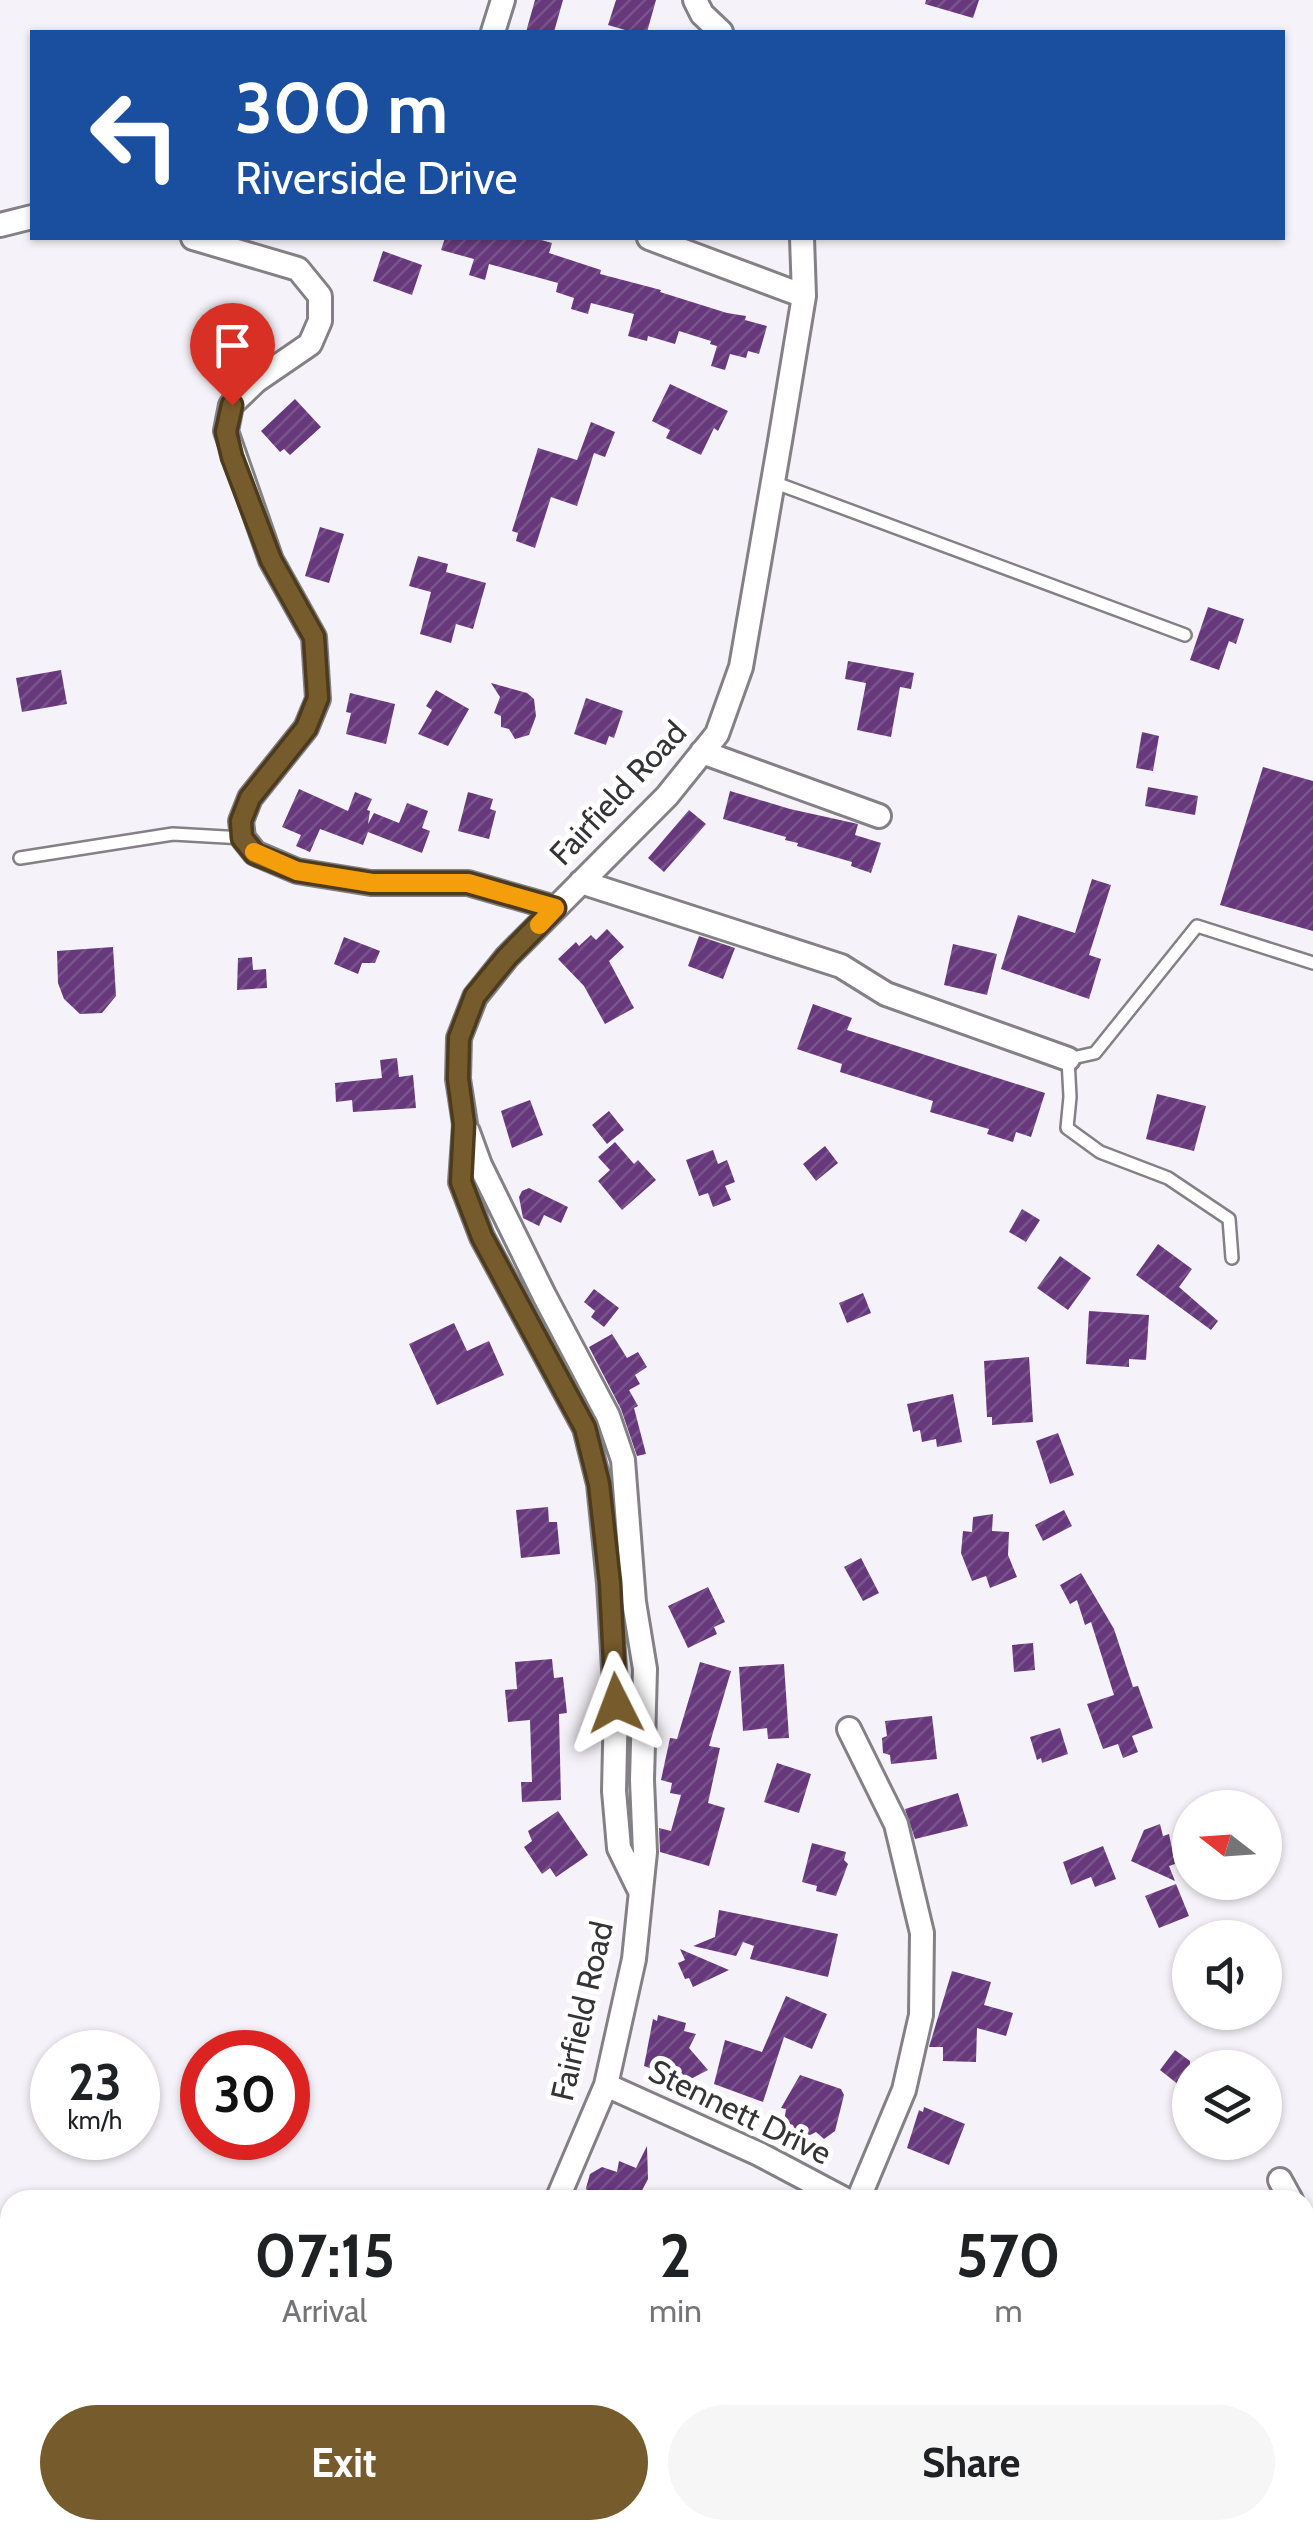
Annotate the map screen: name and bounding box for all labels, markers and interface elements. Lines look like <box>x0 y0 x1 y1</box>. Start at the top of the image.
text: 300 m <box>235 65 448 151</box>
icon: left <box>70 70 200 200</box>
text: Riverside Drive <box>235 151 518 205</box>
pin <box>190 303 275 406</box>
icon: arrive <box>205 318 260 373</box>
street label: Fairfield Road <box>541 713 694 873</box>
position arrow <box>564 1651 668 1755</box>
north arrow <box>1172 1790 1282 1900</box>
map controls <box>1172 1790 1282 2160</box>
street label: Fairfield Road <box>542 1917 621 2104</box>
button: sound <box>1172 1920 1282 2030</box>
speed limit sign: 30 <box>180 2030 310 2160</box>
button: layers <box>1172 2050 1282 2160</box>
street label: Stennett Drive <box>643 2051 838 2172</box>
text: 23 <box>68 2052 122 2113</box>
text: km/h <box>68 2105 122 2135</box>
text: 07:15 <box>254 2219 395 2292</box>
text: 2 <box>660 2219 691 2292</box>
text: 570 <box>956 2219 1061 2292</box>
text: Arrival <box>282 2291 367 2330</box>
text: min <box>649 2291 702 2330</box>
text: m <box>994 2291 1022 2330</box>
button: Exit <box>40 2405 648 2520</box>
button: Share <box>668 2405 1275 2520</box>

